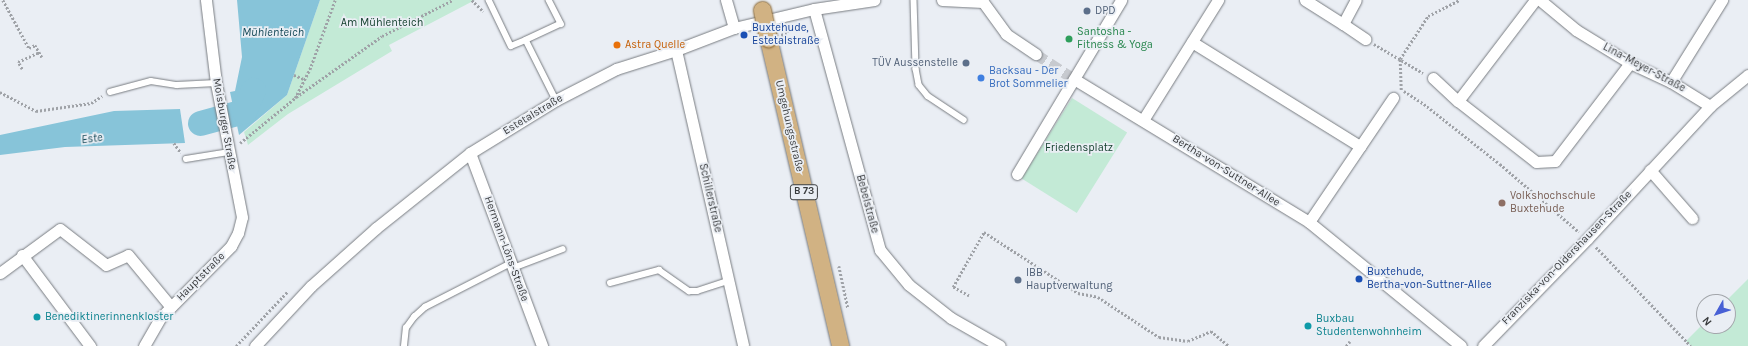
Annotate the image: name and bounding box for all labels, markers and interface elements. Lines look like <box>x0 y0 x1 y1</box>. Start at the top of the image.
place label: DPD <box>1095 4 1116 18</box>
marker: DPD <box>1082 6 1092 16</box>
park label: Am Mühlenteich <box>341 16 423 30</box>
place label: Buxtehude, Estetalstraße <box>752 22 819 48</box>
water label: Mühlenteich <box>242 26 304 40</box>
place label: Santosha - Fitness & Yoga <box>1077 26 1153 52</box>
marker: Buxtehude, Estetalstraße <box>739 30 749 40</box>
marker: Santosha - Fitness & Yoga <box>1064 34 1074 44</box>
place label: Astra Quelle <box>625 38 685 52</box>
marker: Astra Quelle <box>612 40 622 50</box>
street label: Lina-Meyer-Straße <box>1600 41 1688 95</box>
place label: TÜV Aussenstelle <box>872 56 958 70</box>
marker: TÜV Aussenstelle <box>961 58 971 68</box>
place label: Backsau - Der Brot Sommelier <box>989 65 1067 91</box>
marker: Backsau - Der Brot Sommelier <box>976 73 986 83</box>
street label: Moisburger Straße <box>209 77 239 171</box>
street label: Umgehungsstraße <box>772 79 806 173</box>
street label: Estetalstraße <box>501 92 565 138</box>
water label: Este <box>81 131 103 147</box>
street label: Bertha-von-Suttner-Allee <box>1170 132 1282 210</box>
park label: Friedensplatz <box>1045 141 1113 155</box>
street label: Schillerstraße <box>696 162 724 234</box>
street label: Bebelstraße <box>853 173 881 235</box>
road number: B 73 <box>789 184 819 200</box>
street label: Franziska-von-Oldershausen-Straße <box>1499 188 1635 328</box>
place label: Volkshochschule Buxtehude <box>1510 190 1595 216</box>
street label: Hermann-Löns-Straße <box>481 195 531 303</box>
marker: Volkshochschule Buxtehude <box>1497 198 1507 208</box>
street label: Hauptstraße <box>174 250 228 304</box>
place label: Buxtehude, Bertha-von-Suttner-Allee <box>1367 266 1492 292</box>
place label: IBB Hauptverwaltung <box>1026 267 1113 293</box>
marker: Buxtehude, Bertha-von-Suttner-Allee <box>1354 274 1364 284</box>
marker: IBB Hauptverwaltung <box>1013 275 1023 285</box>
north arrow <box>1696 294 1736 334</box>
place label: Benediktinerinnenkloster <box>45 310 173 324</box>
marker: Benediktinerinnenkloster <box>32 312 42 322</box>
place label: Buxbau Studentenwohnheim <box>1316 313 1422 339</box>
text: N <box>1700 314 1715 328</box>
marker: Buxbau Studentenwohnheim <box>1303 321 1313 331</box>

